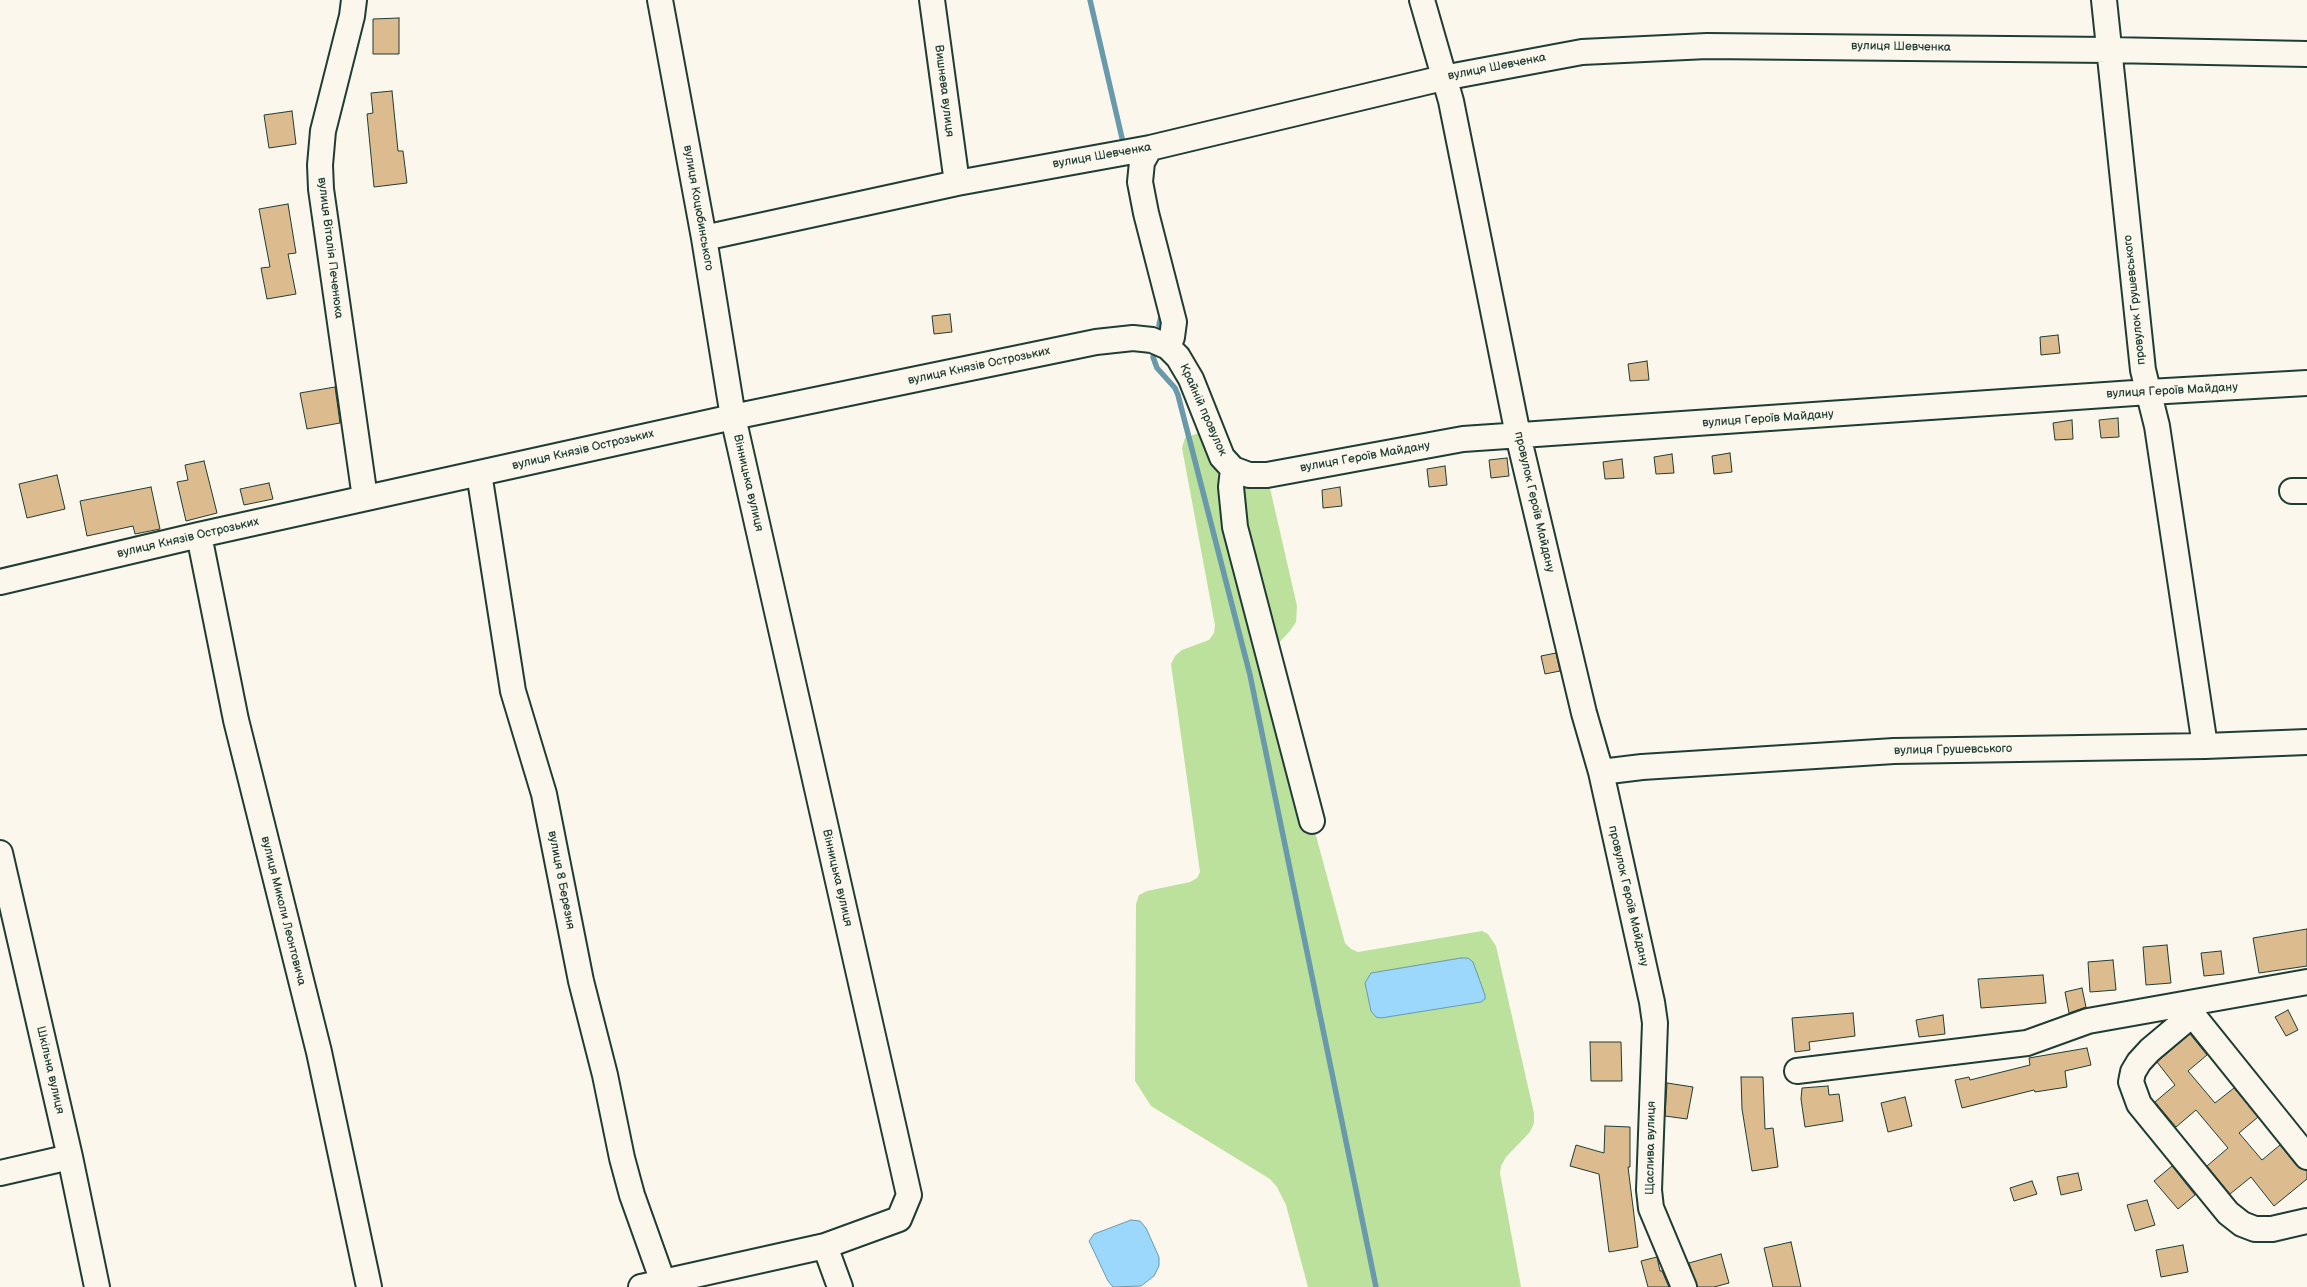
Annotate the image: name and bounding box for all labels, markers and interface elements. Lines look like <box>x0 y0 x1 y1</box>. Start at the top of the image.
street label: вулиця Шевченка <box>1851 39 1951 55</box>
street label: Вишнева вулиця <box>931 44 957 138</box>
street label: вулиця Шевченка <box>1447 50 1547 84</box>
street label: вулиця Шевченка <box>1052 140 1152 172</box>
street label: вулиця Коцюбинського <box>680 144 716 272</box>
street label: вулиця Віталія Печенюка <box>314 176 346 320</box>
street label: провулок Грушевського <box>2121 234 2149 366</box>
street label: вулиця Князів Острозьких <box>907 344 1051 388</box>
street label: Крайній провулок <box>1176 362 1230 458</box>
street label: вулиця Героїв Майдану <box>2106 380 2238 402</box>
street label: вулиця Героїв Майдану <box>1702 407 1834 431</box>
street label: вулиця Князів Острозьких <box>511 427 655 473</box>
street label: провулок Героїв Майдану <box>1511 430 1557 574</box>
street label: Вінницька вулиця <box>730 433 766 533</box>
street label: вулиця Героїв Майдану <box>1299 438 1431 476</box>
street label: вулиця Князів Острозьких <box>116 515 260 561</box>
street label: вулиця Грушевського <box>1894 742 2012 758</box>
street label: провулок Героїв Майдану <box>1605 824 1651 968</box>
street label: Вінницька вулиця <box>819 828 855 928</box>
street label: вулиця 8 Березня <box>544 829 578 931</box>
street label: вулиця Миколи Леонтовича <box>257 835 309 987</box>
street label: Шкільна вулиця <box>33 1025 67 1115</box>
street label: Щаслива вулиця <box>1643 1101 1659 1195</box>

